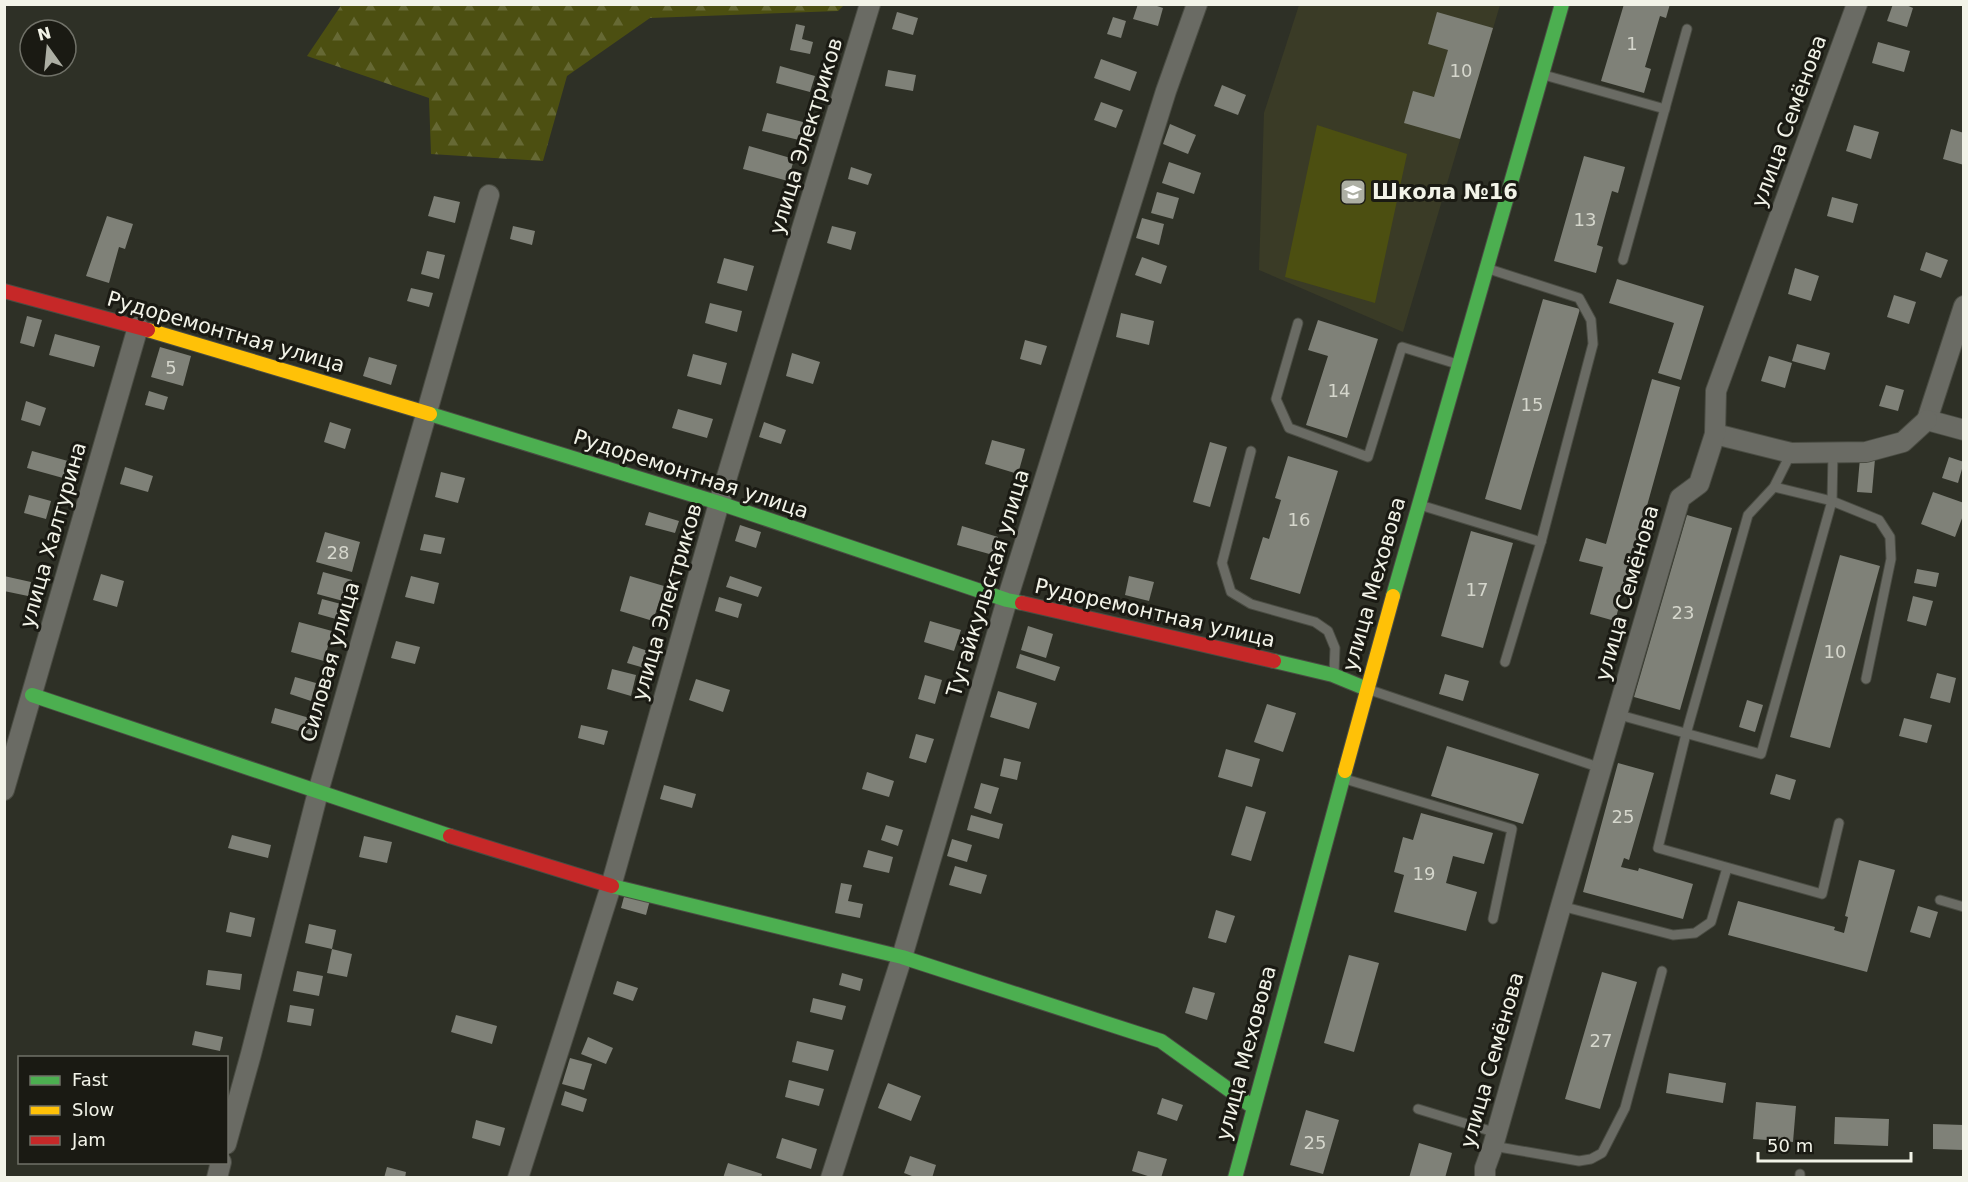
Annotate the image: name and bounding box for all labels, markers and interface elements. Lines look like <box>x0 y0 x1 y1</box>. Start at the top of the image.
north arrow <box>18 18 78 78</box>
text: N <box>35 23 53 45</box>
street label: улица Семёнова <box>1747 32 1831 210</box>
house number: 1 <box>1626 33 1638 54</box>
street label: улица Электриков <box>765 35 847 237</box>
house number: 10 <box>1450 60 1472 81</box>
school or university icon: Школа №16 <box>1338 177 1368 207</box>
place label: Школа №16 <box>1372 180 1518 204</box>
house number: 13 <box>1574 209 1596 230</box>
street label: Рудоремонтная улица <box>104 287 348 377</box>
house number: 5 <box>165 357 177 378</box>
house number: 14 <box>1328 380 1350 401</box>
house number: 15 <box>1521 394 1543 415</box>
street label: Рудоремонтная улица <box>570 425 812 523</box>
street label: улица Халтурина <box>15 439 91 631</box>
street label: Тугайкульская улица <box>942 466 1034 701</box>
street label: улица Меховова <box>1338 494 1410 674</box>
street label: улица Электриков <box>627 501 707 703</box>
street label: улица Семёнова <box>1590 502 1664 684</box>
house number: 16 <box>1288 509 1310 530</box>
house number: 28 <box>327 542 349 563</box>
street label: Рудоремонтная улица <box>1032 574 1278 652</box>
street label: Силовая улица <box>296 579 364 745</box>
house number: 17 <box>1466 579 1488 600</box>
house number: 23 <box>1672 602 1694 623</box>
house number: 10 <box>1824 641 1846 662</box>
house number: 25 <box>1612 806 1634 827</box>
house number: 19 <box>1413 863 1435 884</box>
street label: улица Меховова <box>1211 963 1281 1143</box>
street label: улица Семёнова <box>1455 969 1529 1151</box>
house number: 27 <box>1590 1030 1612 1051</box>
legend <box>18 1056 228 1164</box>
text: Fast <box>72 1069 108 1090</box>
text: Slow <box>72 1099 114 1120</box>
scale bar <box>1758 1125 1911 1163</box>
text: Jam <box>71 1129 106 1150</box>
house number: 25 <box>1304 1132 1326 1153</box>
text: 50 m <box>1767 1135 1813 1156</box>

